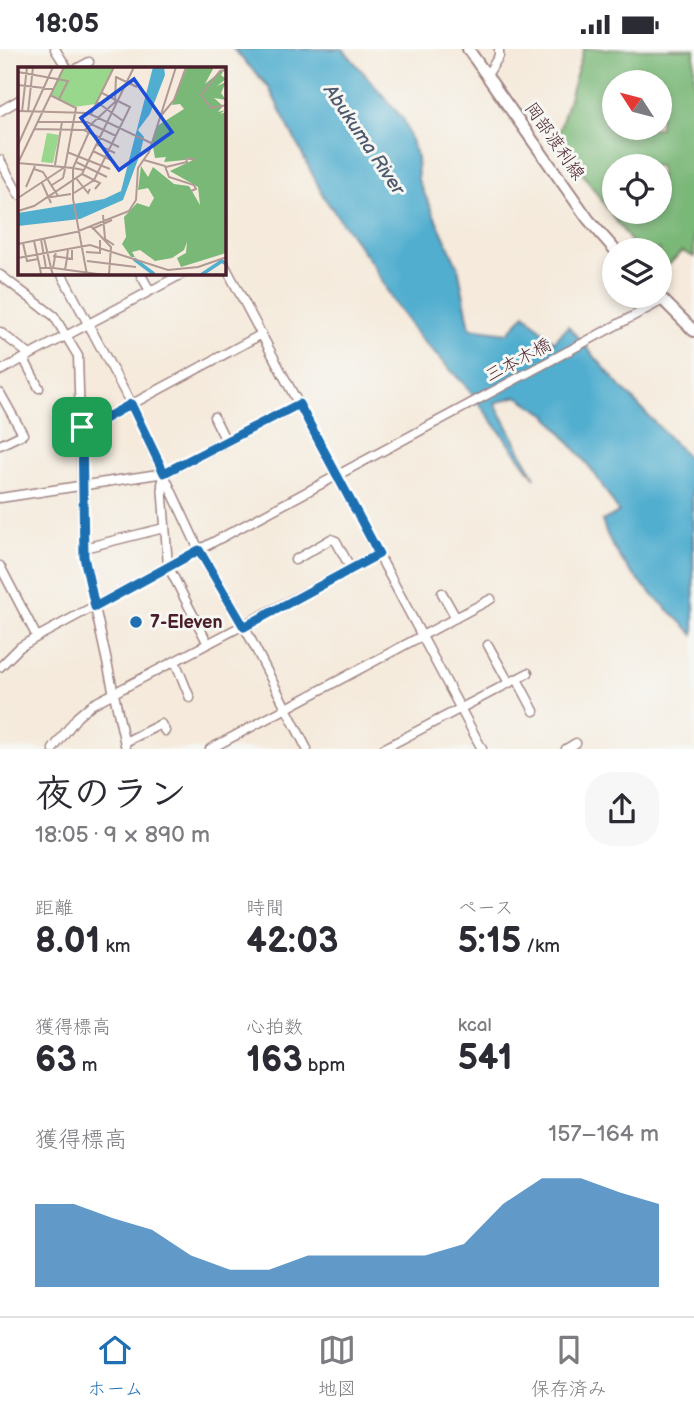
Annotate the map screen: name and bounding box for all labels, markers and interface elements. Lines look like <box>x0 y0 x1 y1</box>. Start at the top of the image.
text: 18:05 <box>35 9 99 40</box>
inset map <box>18 67 226 275</box>
north arrow <box>602 70 672 140</box>
map controls <box>602 70 672 308</box>
water label: Abukuma River <box>318 79 410 200</box>
street label: 岡部渡利線 <box>520 98 589 184</box>
button: locate <box>602 154 672 224</box>
button: layers <box>602 238 672 308</box>
street label: 三本木橋 <box>482 334 555 387</box>
pin <box>52 397 112 457</box>
icon: arrive <box>63 408 101 446</box>
place label: 7-Eleven <box>150 612 222 633</box>
marker: 7-Eleven <box>128 614 144 630</box>
text: 夜のラン <box>35 772 187 817</box>
button: share <box>585 772 659 846</box>
text: 18:05 · 9 × 890 m <box>35 821 210 849</box>
text: 距離 <box>35 897 73 920</box>
text: 時間 <box>246 897 284 920</box>
text: ペース <box>458 897 514 920</box>
text: 8.01 <box>35 920 100 963</box>
text: 42:03 <box>246 920 339 963</box>
text: 5:15 <box>458 920 521 963</box>
text: km <box>100 935 130 958</box>
text: /km <box>521 935 560 958</box>
text: kcal <box>458 1014 492 1037</box>
text: 獲得標高 <box>35 1016 111 1039</box>
text: 心拍数 <box>246 1016 303 1039</box>
text: 541 <box>458 1037 513 1080</box>
text: 63 <box>35 1039 77 1082</box>
text: 163 <box>246 1039 303 1082</box>
text: m <box>77 1054 98 1077</box>
text: bpm <box>303 1054 345 1077</box>
text: 157–164 m <box>548 1120 659 1148</box>
text: 獲得標高 <box>35 1126 127 1154</box>
tab: ホーム <box>87 1331 144 1401</box>
tab: 地図 <box>318 1331 356 1401</box>
tab: 保存済み <box>531 1331 607 1401</box>

